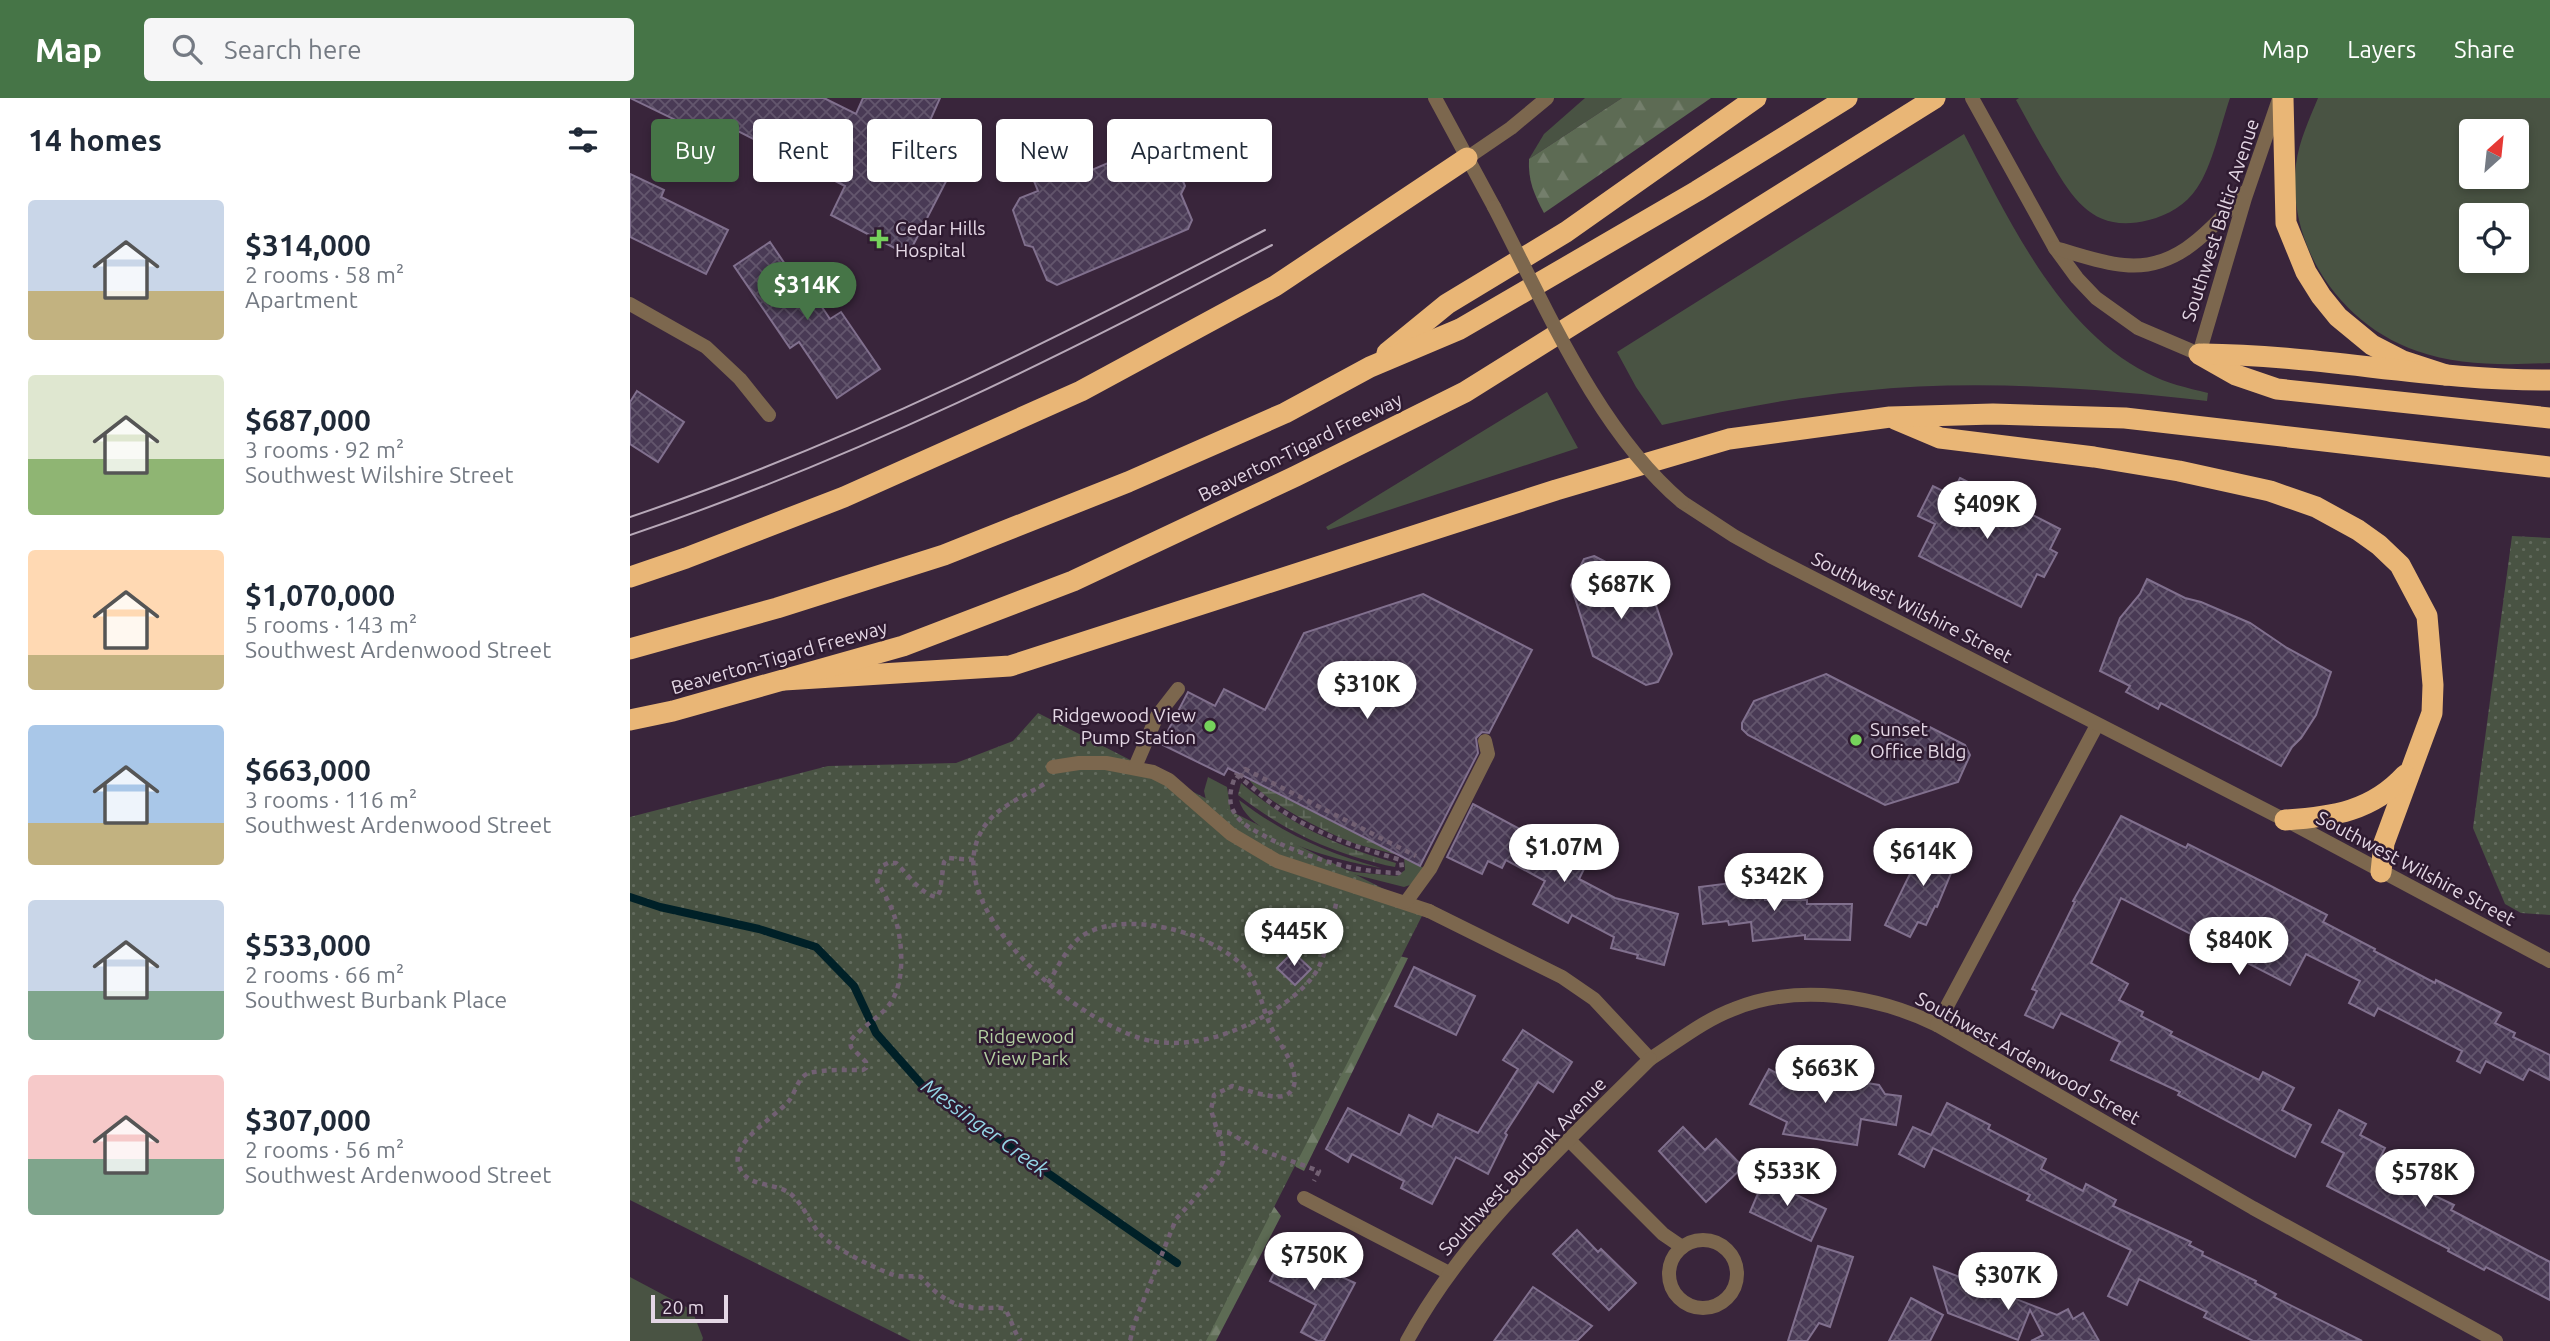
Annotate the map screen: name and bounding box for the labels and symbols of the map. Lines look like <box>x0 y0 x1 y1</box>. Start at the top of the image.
street label: Southwest Baltic Avenue <box>2177 116 2263 324</box>
north arrow <box>2459 119 2529 189</box>
place label: Cedar Hills Hospital <box>895 217 986 261</box>
marker: Cedar Hills Hospital <box>869 229 889 249</box>
pin: $314K <box>758 262 856 322</box>
street label: Beaverton-Tigard Freeway <box>1195 388 1405 506</box>
pin: $409K <box>1938 482 2036 541</box>
street label: Southwest Wilshire Street <box>1808 547 2016 667</box>
pin: $687K <box>1572 561 1670 621</box>
street label: Beaverton-Tigard Freeway <box>668 616 890 698</box>
pin: $310K <box>1318 662 1416 721</box>
place label: Ridgewood View Pump Station <box>1052 704 1196 748</box>
marker: Ridgewood View Pump Station <box>1202 718 1218 734</box>
place label: Sunset Office Bldg <box>1870 718 1967 762</box>
marker: Sunset Office Bldg <box>1848 732 1864 748</box>
street label: Southwest Wilshire Street <box>2313 806 2520 930</box>
pin: $1.07M <box>1507 824 1621 884</box>
pin: $614K <box>1874 828 1972 888</box>
pin: $342K <box>1725 854 1823 913</box>
pin: $445K <box>1245 908 1343 968</box>
pin: $840K <box>2190 918 2288 977</box>
street label: Southwest Ardenwood Street <box>1912 987 2144 1129</box>
park label: Ridgewood View Park <box>977 1025 1075 1069</box>
pin: $663K <box>1776 1046 1874 1105</box>
street label: Southwest Burbank Avenue <box>1434 1072 1610 1260</box>
water label: Messinger Creek <box>918 1073 1054 1181</box>
pin: $533K <box>1738 1148 1836 1208</box>
pin: $578K <box>2376 1150 2474 1209</box>
pin: $750K <box>1265 1232 1363 1292</box>
pin: $307K <box>1959 1252 2057 1312</box>
scale bar <box>651 1292 728 1324</box>

